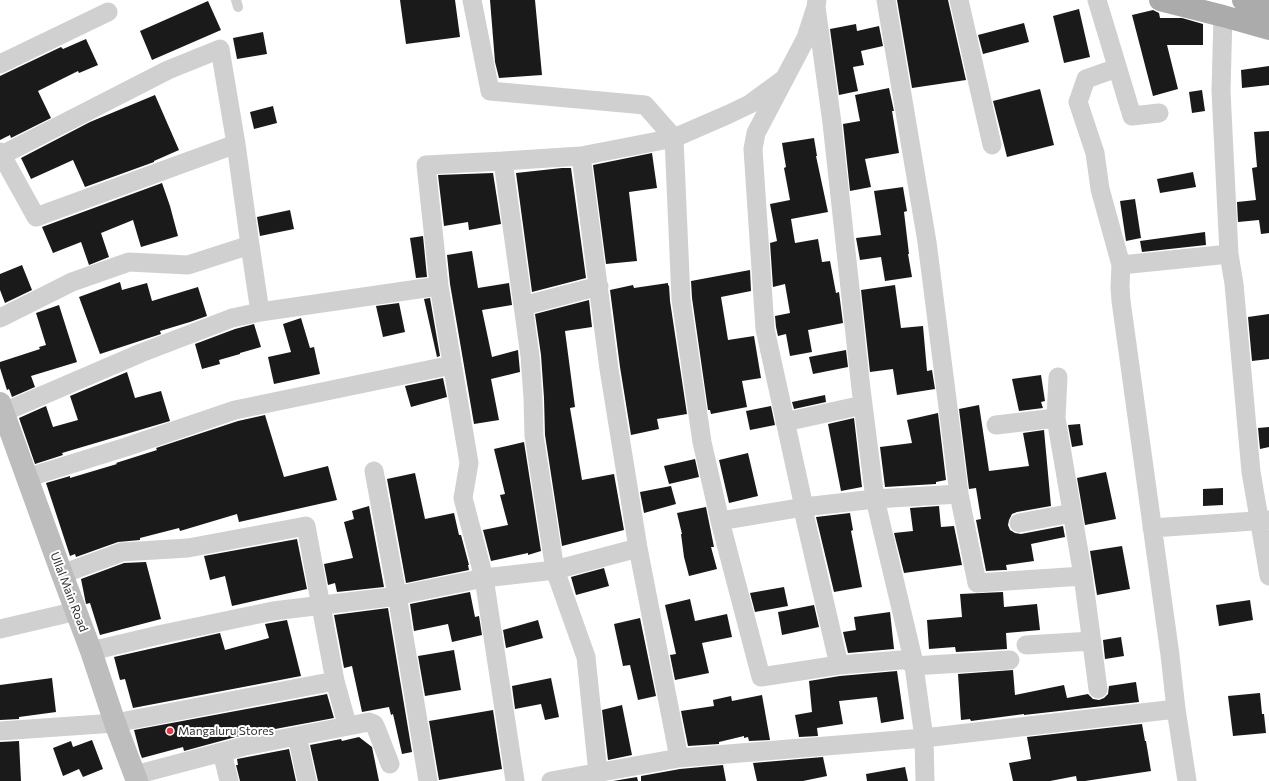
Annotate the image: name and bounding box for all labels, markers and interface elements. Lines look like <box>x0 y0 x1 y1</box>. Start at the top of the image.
street label: Ullal Main Road <box>47 550 91 634</box>
place label: Mangaluru Stores <box>178 724 274 738</box>
marker: Mangaluru Stores <box>165 726 175 736</box>

